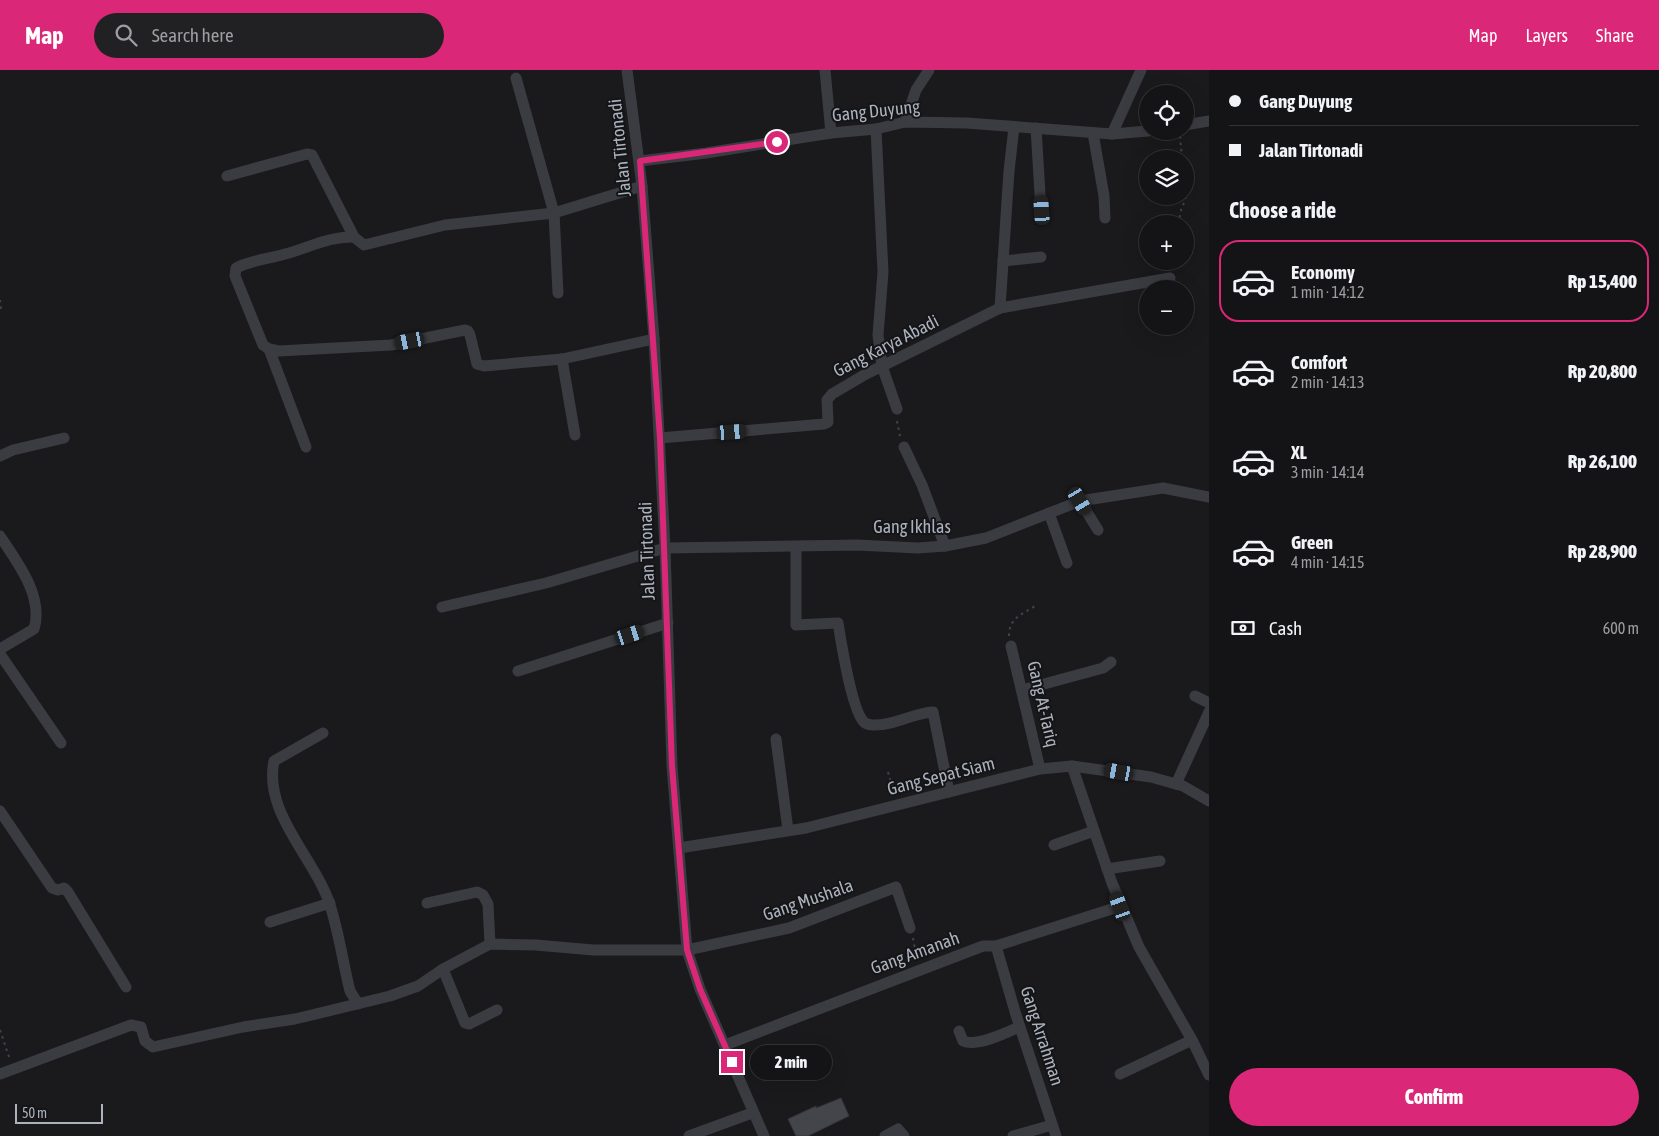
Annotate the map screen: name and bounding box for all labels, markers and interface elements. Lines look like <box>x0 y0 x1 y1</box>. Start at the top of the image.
search box <box>94 13 444 58</box>
icon: search <box>112 21 140 49</box>
text: Map <box>25 22 64 49</box>
text: Search here <box>152 24 234 46</box>
text: Map <box>1468 25 1497 46</box>
text: Layers <box>1525 25 1568 46</box>
text: Share <box>1596 25 1634 46</box>
map controls <box>1139 85 1194 335</box>
button: locate <box>1139 85 1194 140</box>
text: Gang Duyung <box>1259 90 1352 112</box>
street label: Gang Duyung <box>831 95 921 126</box>
street label: Jalan Tirtonadi <box>604 98 635 198</box>
route start <box>766 131 788 153</box>
text: Jalan Tirtonadi <box>1259 139 1363 161</box>
button: layers <box>1139 150 1194 205</box>
car <box>1033 195 1050 225</box>
text: Choose a ride <box>1229 197 1336 223</box>
button: + <box>1139 215 1194 270</box>
icon: car <box>1231 259 1276 304</box>
text: Economy <box>1291 261 1355 283</box>
text: Rp 15,400 <box>1568 270 1637 292</box>
button: − <box>1139 280 1194 335</box>
text: 1 min · 14:12 <box>1291 283 1364 301</box>
street label: Gang Karya Abadi <box>830 310 942 381</box>
car <box>393 331 426 351</box>
icon: car <box>1231 349 1276 394</box>
text: Comfort <box>1291 351 1347 373</box>
text: Rp 20,800 <box>1568 360 1637 382</box>
text: 2 min · 14:13 <box>1291 373 1364 391</box>
car <box>716 423 747 441</box>
icon: car <box>1231 439 1276 484</box>
text: XL <box>1291 441 1307 463</box>
text: Rp 26,100 <box>1568 450 1637 472</box>
text: 3 min · 14:14 <box>1291 463 1364 481</box>
car <box>1065 484 1094 518</box>
street label: Jalan Tirtonadi <box>634 501 659 601</box>
street label: Gang Ikhlas <box>873 516 951 537</box>
icon: car <box>1231 529 1276 574</box>
text: Green <box>1291 531 1333 553</box>
text: Rp 28,900 <box>1568 540 1637 562</box>
text: 4 min · 14:15 <box>1291 553 1364 571</box>
icon: cash <box>1229 614 1257 642</box>
text: Cash <box>1269 617 1302 639</box>
text: 600 m <box>1603 619 1639 637</box>
car <box>613 623 646 647</box>
street label: Gang At-Tariq <box>1023 659 1064 749</box>
street label: Gang Sepat Siam <box>885 752 997 799</box>
car <box>1102 762 1135 782</box>
street label: Gang Mushala <box>760 874 856 925</box>
car <box>1107 889 1132 923</box>
street label: Gang Amanah <box>868 927 962 978</box>
street label: Gang Arrahman <box>1017 984 1068 1088</box>
callout: 2 min <box>750 1044 832 1080</box>
route end <box>721 1051 743 1073</box>
text: 2 min <box>775 1053 807 1071</box>
button: Confirm <box>1229 1068 1639 1126</box>
scale bar <box>15 1101 102 1124</box>
text: 50 m <box>22 1105 47 1121</box>

